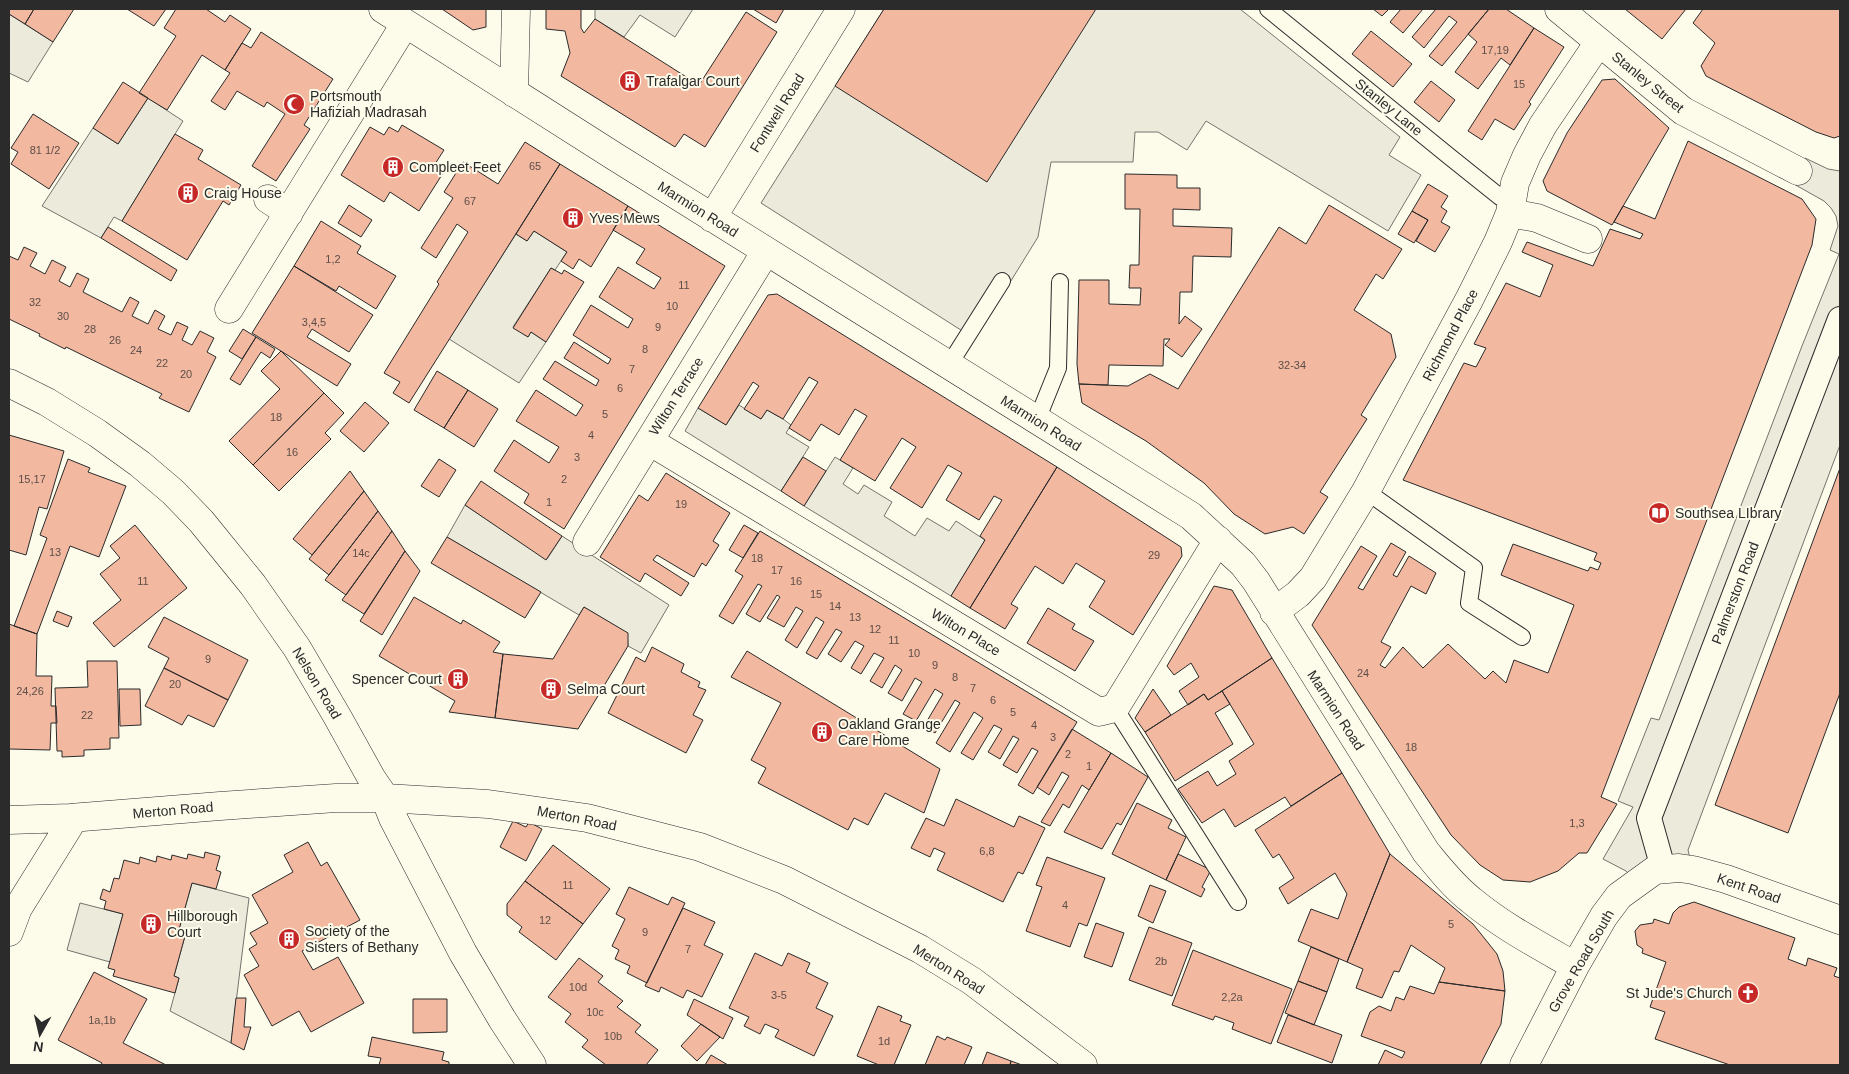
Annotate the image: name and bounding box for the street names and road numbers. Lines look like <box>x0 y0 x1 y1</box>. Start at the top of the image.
street label: Stanley Street <box>1609 48 1687 116</box>
street label: Fontwell Road <box>747 71 807 155</box>
street label: Stanley Lane <box>1352 75 1426 139</box>
street label: Marmion Road <box>655 178 741 240</box>
street label: Richmond Place <box>1419 286 1481 384</box>
street label: Wilton Terrace <box>646 354 707 438</box>
street label: Marmion Road <box>998 392 1084 454</box>
street label: Palmerston Road <box>1708 540 1762 646</box>
street label: Wilton Place <box>929 605 1004 659</box>
street label: Nelson Road <box>289 644 345 722</box>
street label: Marmion Road <box>1304 667 1368 753</box>
street label: Merton Road <box>132 799 214 821</box>
street label: Merton Road <box>536 802 618 834</box>
street label: Kent Road <box>1715 870 1783 906</box>
street label: Grove Road South <box>1545 907 1617 1015</box>
street label: Merton Road <box>910 941 988 997</box>

